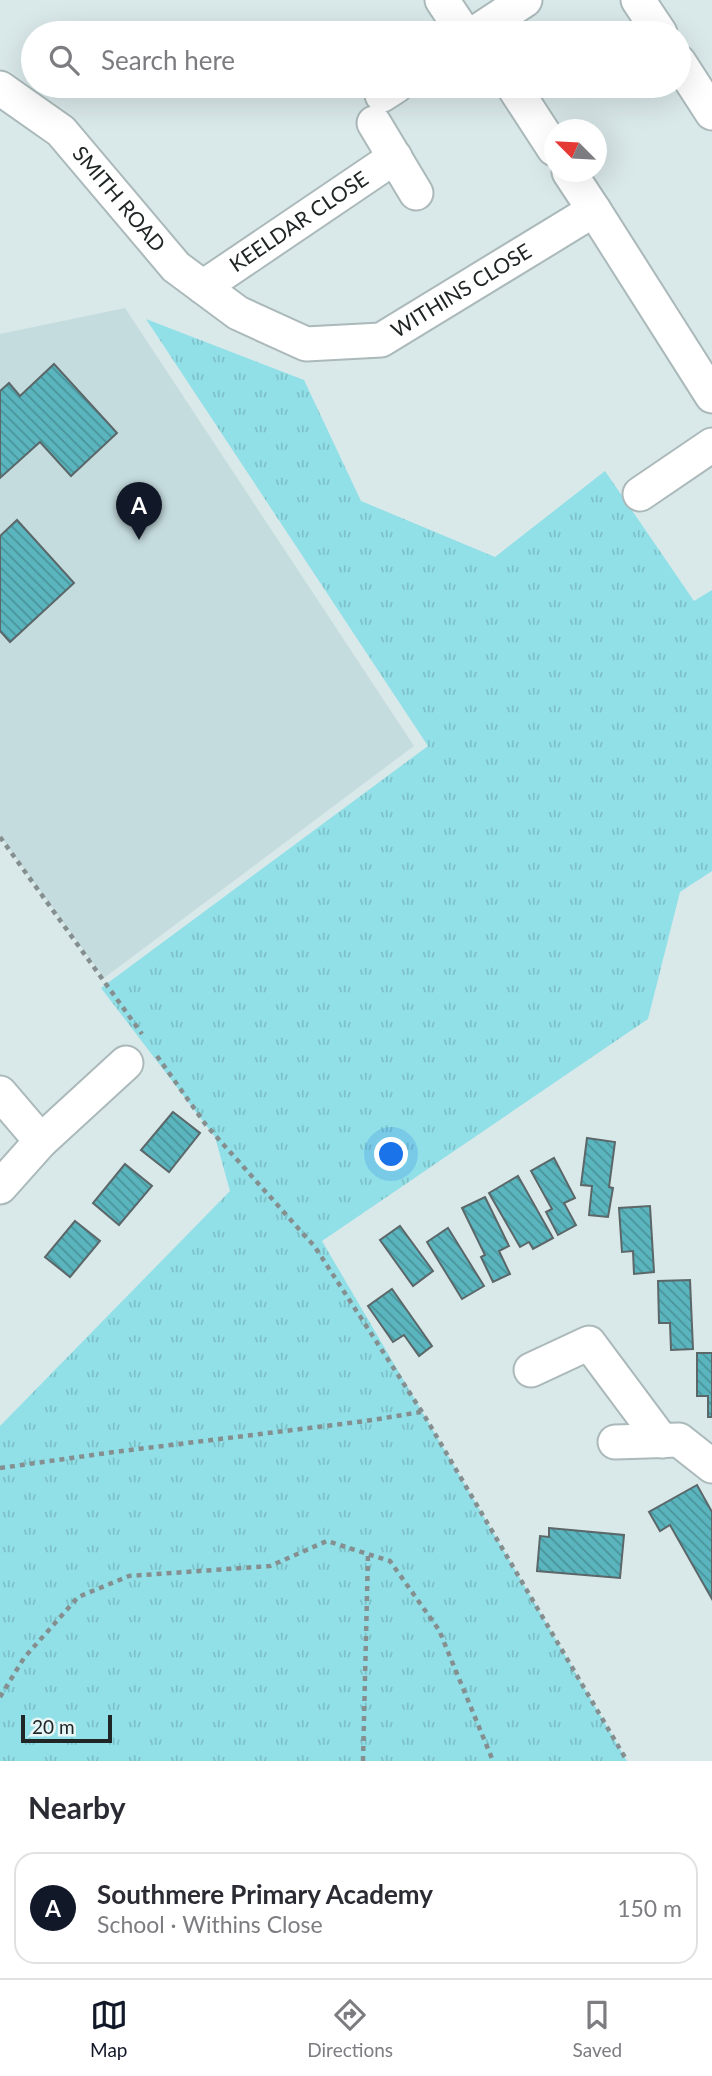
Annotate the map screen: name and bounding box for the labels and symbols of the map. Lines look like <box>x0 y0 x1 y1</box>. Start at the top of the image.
north arrow <box>544 119 607 182</box>
street label: SMITH ROAD <box>68 140 171 256</box>
street label: KEELDAR CLOSE <box>224 165 372 276</box>
street label: WITHINS CLOSE <box>386 237 535 342</box>
pin: A <box>116 482 162 540</box>
your location <box>374 1137 408 1171</box>
scale bar <box>21 1712 112 1744</box>

